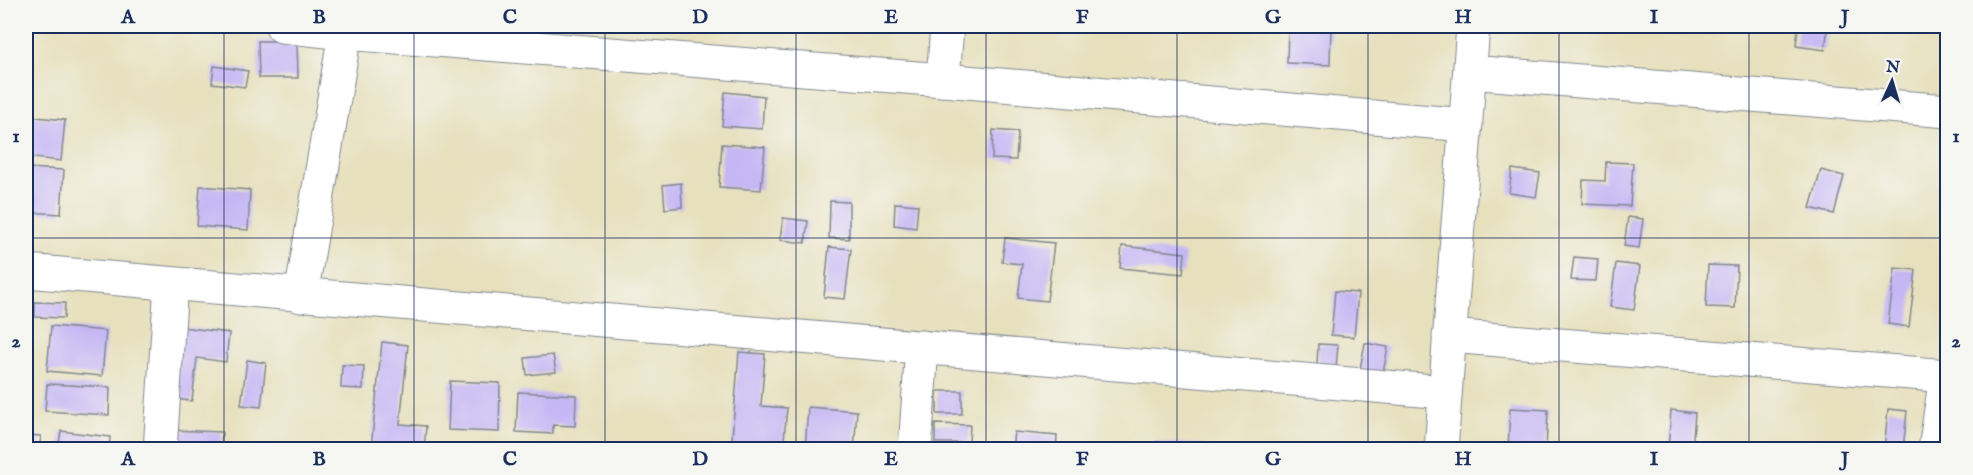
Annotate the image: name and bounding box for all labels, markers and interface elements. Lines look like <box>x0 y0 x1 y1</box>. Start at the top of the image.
text: A <box>120 5 136 30</box>
text: B <box>312 5 326 30</box>
text: C <box>503 5 517 30</box>
text: D <box>692 5 708 30</box>
text: E <box>884 5 898 30</box>
text: F <box>1076 5 1089 30</box>
text: G <box>1265 5 1282 30</box>
text: H <box>1454 5 1472 30</box>
text: I <box>1650 5 1659 30</box>
text: J <box>1838 5 1850 30</box>
north arrow <box>1862 51 1922 111</box>
text: N <box>1884 58 1901 79</box>
text: 1 <box>12 124 20 149</box>
text: 1 <box>1952 124 1960 149</box>
text: 2 <box>11 329 21 354</box>
text: 2 <box>1951 329 1961 354</box>
text: A <box>120 447 136 472</box>
text: B <box>312 447 326 472</box>
text: C <box>503 447 517 472</box>
text: D <box>692 447 708 472</box>
text: E <box>884 447 898 472</box>
text: F <box>1076 447 1089 472</box>
text: G <box>1265 447 1282 472</box>
text: H <box>1454 447 1472 472</box>
text: I <box>1650 447 1659 472</box>
text: J <box>1838 447 1850 472</box>

